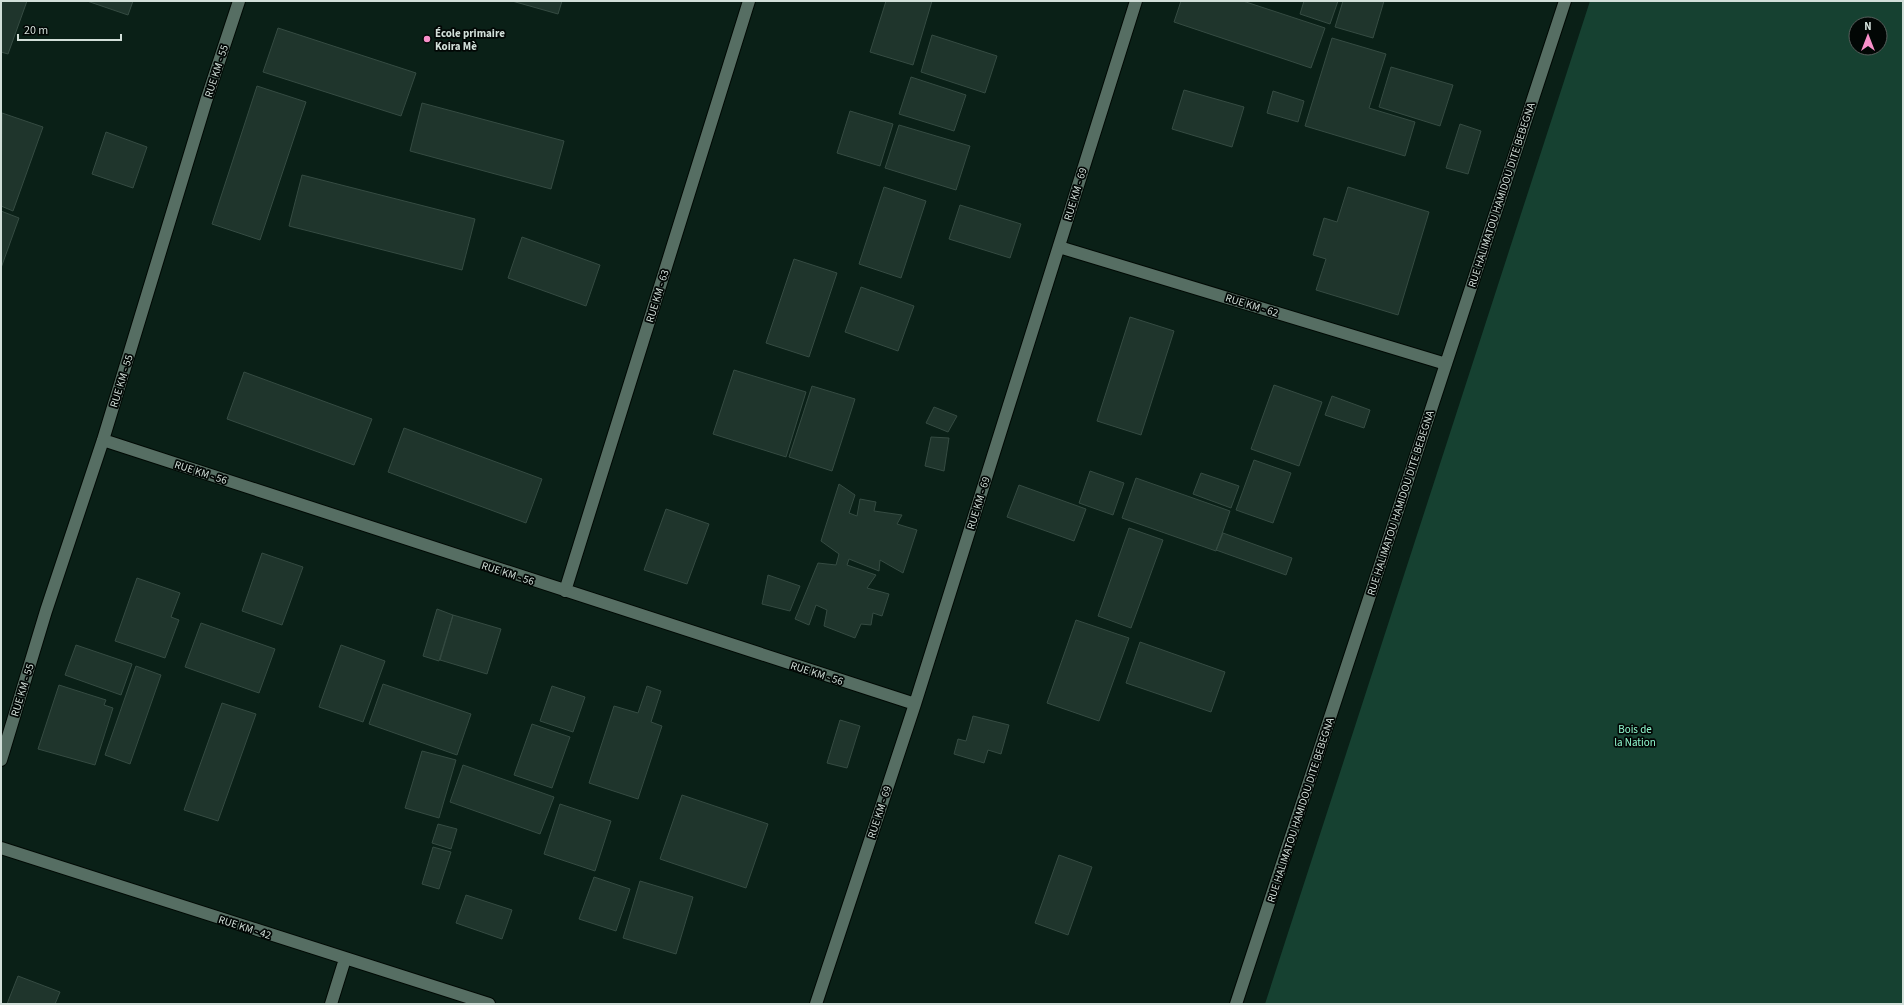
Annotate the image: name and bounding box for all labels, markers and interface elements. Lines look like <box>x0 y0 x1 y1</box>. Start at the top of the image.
scale bar <box>18 16 121 42</box>
north arrow <box>1848 16 1888 56</box>
text: N <box>1864 19 1872 34</box>
text: 20 m <box>24 22 48 39</box>
place label: École primaire Koira Mè <box>435 26 505 54</box>
marker: École primaire Koira Mè <box>422 34 432 44</box>
street label: RUE KM - 55 <box>201 43 232 99</box>
street label: RUE HALIMATOU HAMIDOU DITE BEBEGNA <box>1464 101 1539 290</box>
street label: RUE KM - 69 <box>1060 166 1091 222</box>
street label: RUE KM - 63 <box>642 268 673 324</box>
street label: RUE KM - 62 <box>1224 290 1280 321</box>
street label: RUE KM - 55 <box>106 353 137 409</box>
street label: RUE HALIMATOU HAMIDOU DITE BEBEGNA <box>1363 409 1438 598</box>
street label: RUE KM - 56 <box>173 457 230 488</box>
street label: RUE KM - 69 <box>963 475 994 531</box>
street label: RUE KM - 56 <box>480 558 537 589</box>
street label: RUE KM - 56 <box>789 658 846 689</box>
street label: RUE KM - 55 <box>7 662 38 718</box>
street label: RUE HALIMATOU HAMIDOU DITE BEBEGNA <box>1263 716 1338 905</box>
park label: Bois de la Nation <box>1614 722 1656 750</box>
street label: RUE KM - 69 <box>864 784 895 840</box>
street label: RUE KM - 42 <box>217 912 273 943</box>

